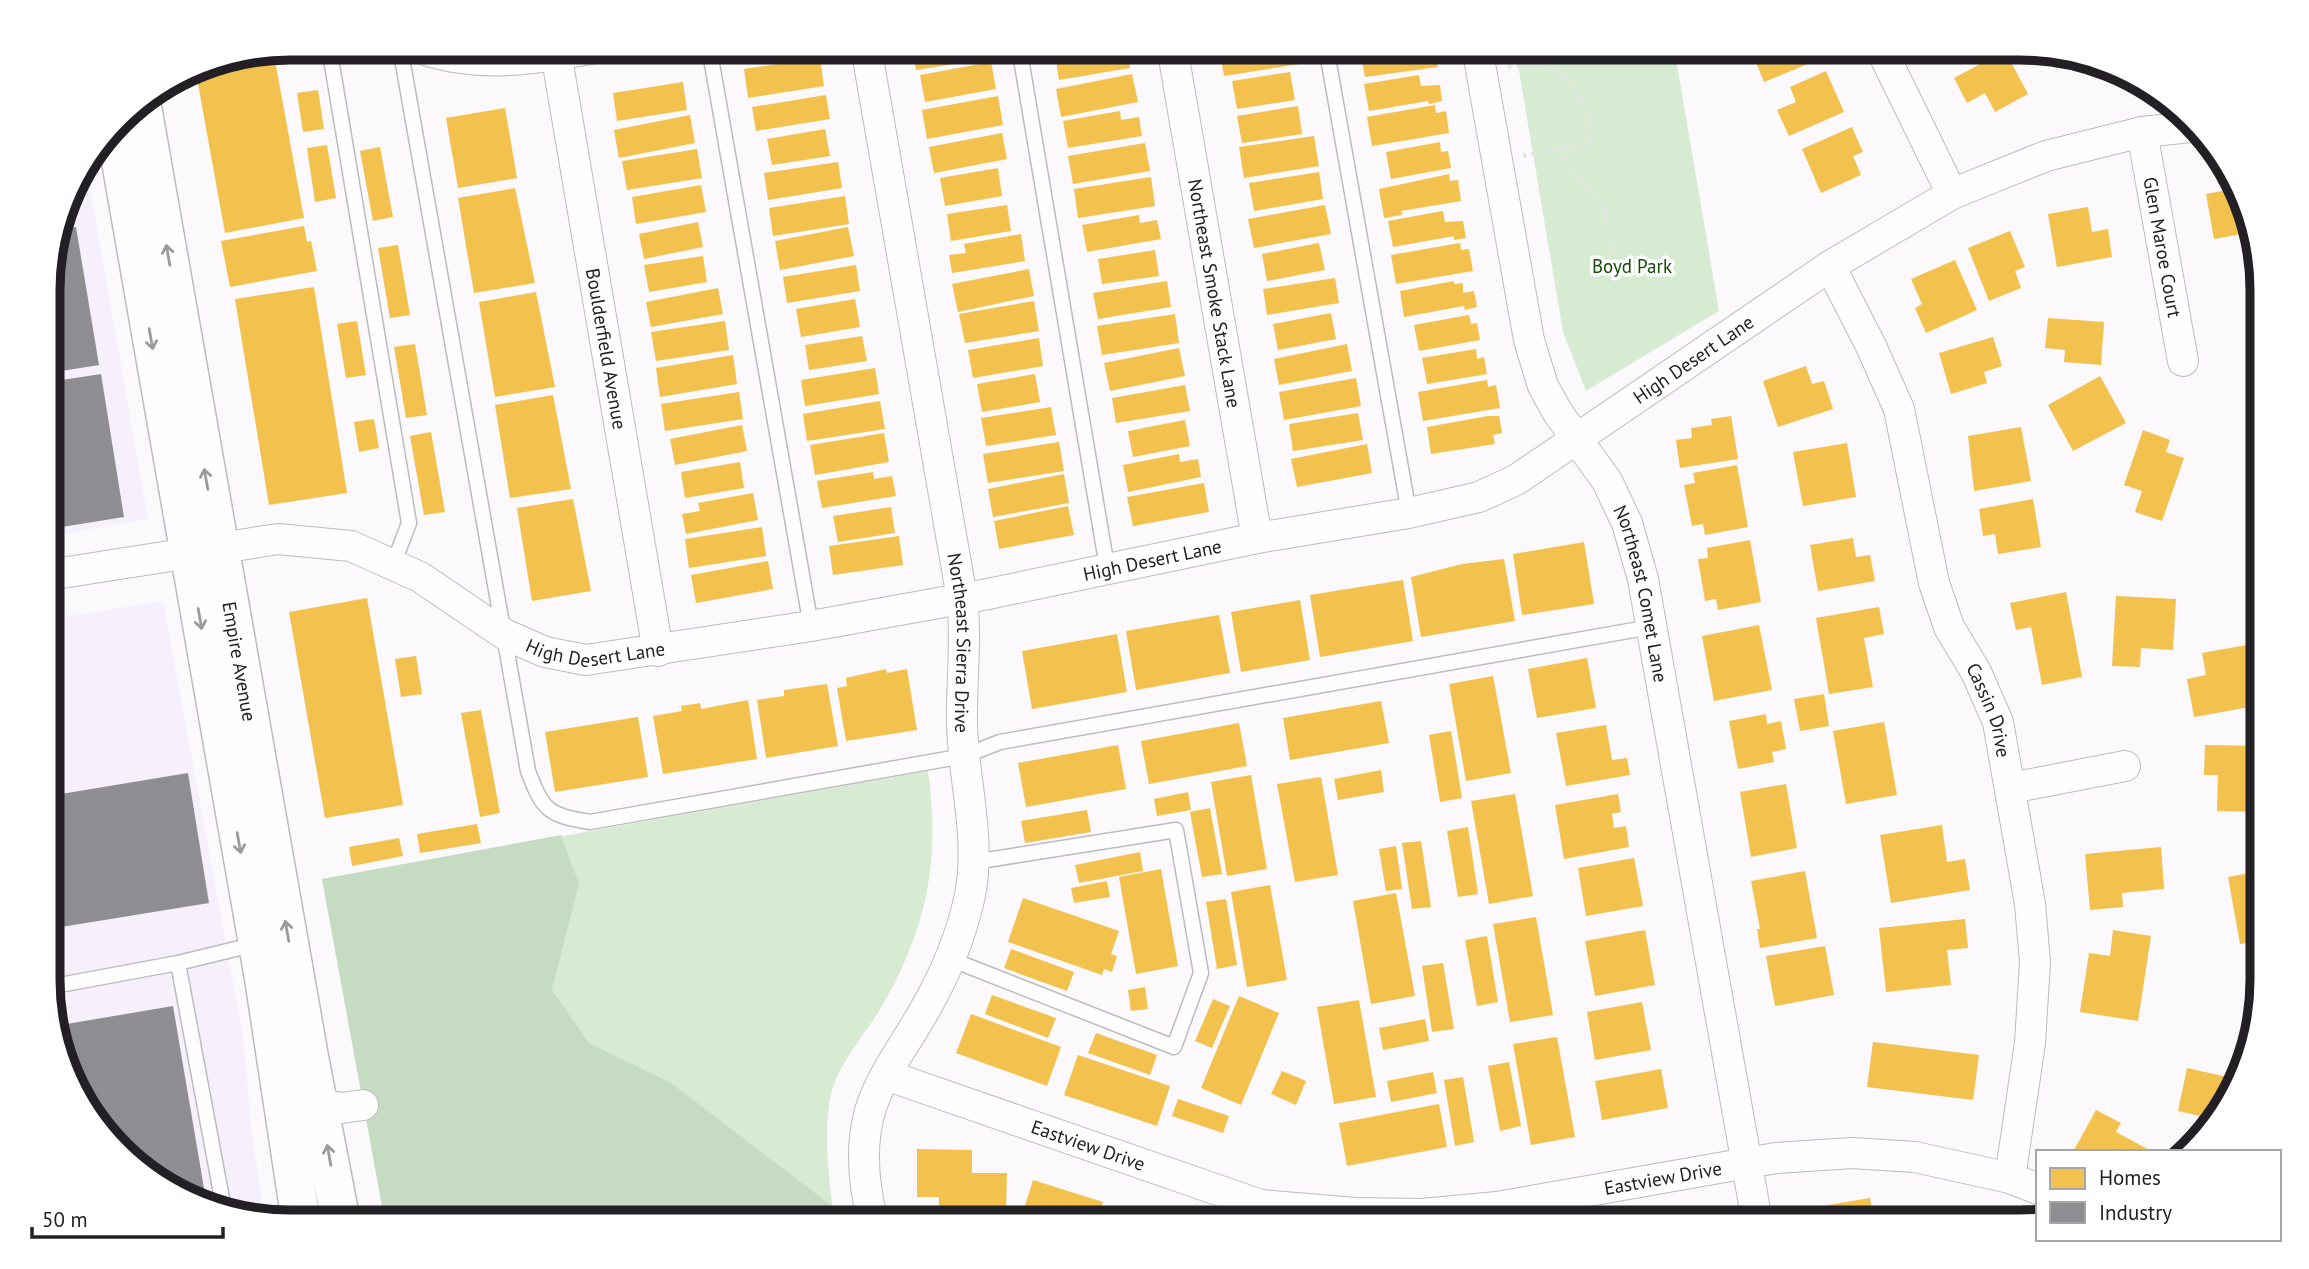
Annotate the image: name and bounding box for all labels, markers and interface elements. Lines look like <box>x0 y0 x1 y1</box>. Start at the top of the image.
street label: Glen Maroe Court <box>2138 175 2187 320</box>
street label: Northeast Smoke Stack Lane <box>1183 177 1246 410</box>
one-way arrow <box>161 244 174 267</box>
park label: Boyd Park <box>1592 254 1672 278</box>
street label: Boulderfield Avenue <box>581 266 632 431</box>
street label: High Desert Lane <box>1628 310 1758 409</box>
one-way arrow <box>145 327 158 350</box>
one-way arrow <box>199 468 212 491</box>
street label: Northeast Comet Lane <box>1608 501 1673 684</box>
street label: High Desert Lane <box>1081 534 1224 586</box>
street label: Northeast Sierra Drive <box>942 551 976 733</box>
street label: Empire Avenue <box>217 600 262 723</box>
one-way arrow <box>193 607 207 630</box>
street label: High Desert Lane <box>522 633 666 673</box>
street label: Cassin Drive <box>1961 658 2016 759</box>
one-way arrow <box>233 831 246 854</box>
one-way arrow <box>280 920 293 943</box>
street label: Eastview Drive <box>1028 1114 1148 1176</box>
one-way arrow <box>322 1144 335 1166</box>
legend <box>2036 1150 2281 1241</box>
street label: Eastview Drive <box>1602 1156 1724 1200</box>
text: Homes <box>2099 1164 2161 1191</box>
scale bar <box>32 1196 222 1240</box>
text: Industry <box>2099 1199 2172 1226</box>
text: 50 m <box>42 1206 88 1233</box>

